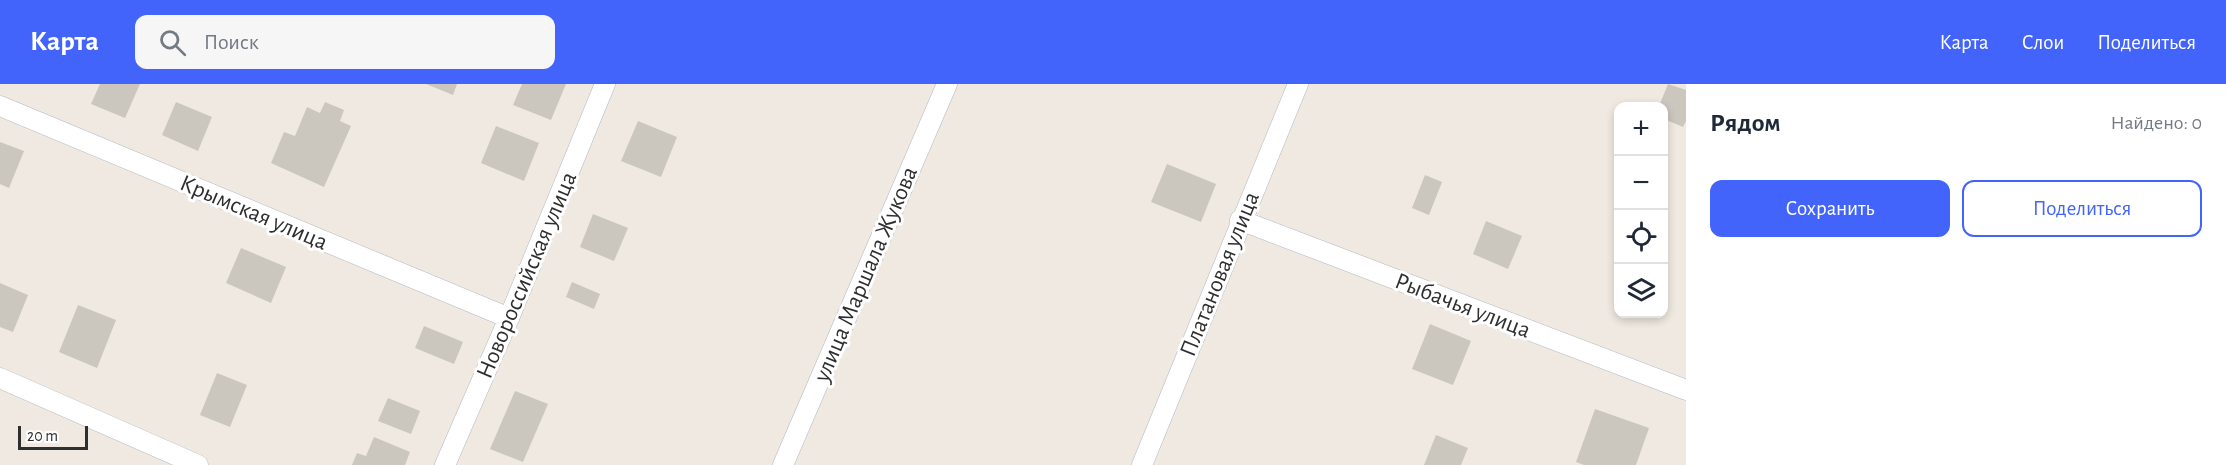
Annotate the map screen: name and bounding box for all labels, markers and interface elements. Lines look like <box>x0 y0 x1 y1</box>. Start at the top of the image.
search box <box>135 15 555 69</box>
icon: search <box>156 26 189 59</box>
text: Карта <box>30 28 99 56</box>
text: Поиск <box>204 31 259 53</box>
text: Карта <box>1939 32 1989 53</box>
text: Слои <box>2022 32 2064 53</box>
text: Поделиться <box>2097 32 2196 53</box>
map controls <box>1614 102 1668 318</box>
button: + <box>1614 102 1668 156</box>
text: Рядом <box>1710 110 1781 136</box>
text: Найдено: 0 <box>2111 113 2202 133</box>
button: − <box>1614 156 1668 210</box>
street label: улица Маршала Жукова <box>809 163 922 386</box>
street label: Новороссийская улица <box>473 169 581 382</box>
street label: Крымская улица <box>176 171 331 255</box>
button: Сохранить <box>1710 180 1950 237</box>
button: Поделиться <box>1962 180 2202 237</box>
street label: Платановая улица <box>1176 189 1264 360</box>
button: locate <box>1614 210 1668 264</box>
button: layers <box>1614 264 1668 318</box>
street label: Рыбачья улица <box>1392 269 1534 343</box>
scale bar <box>18 423 88 450</box>
text: 20 m <box>27 428 58 444</box>

